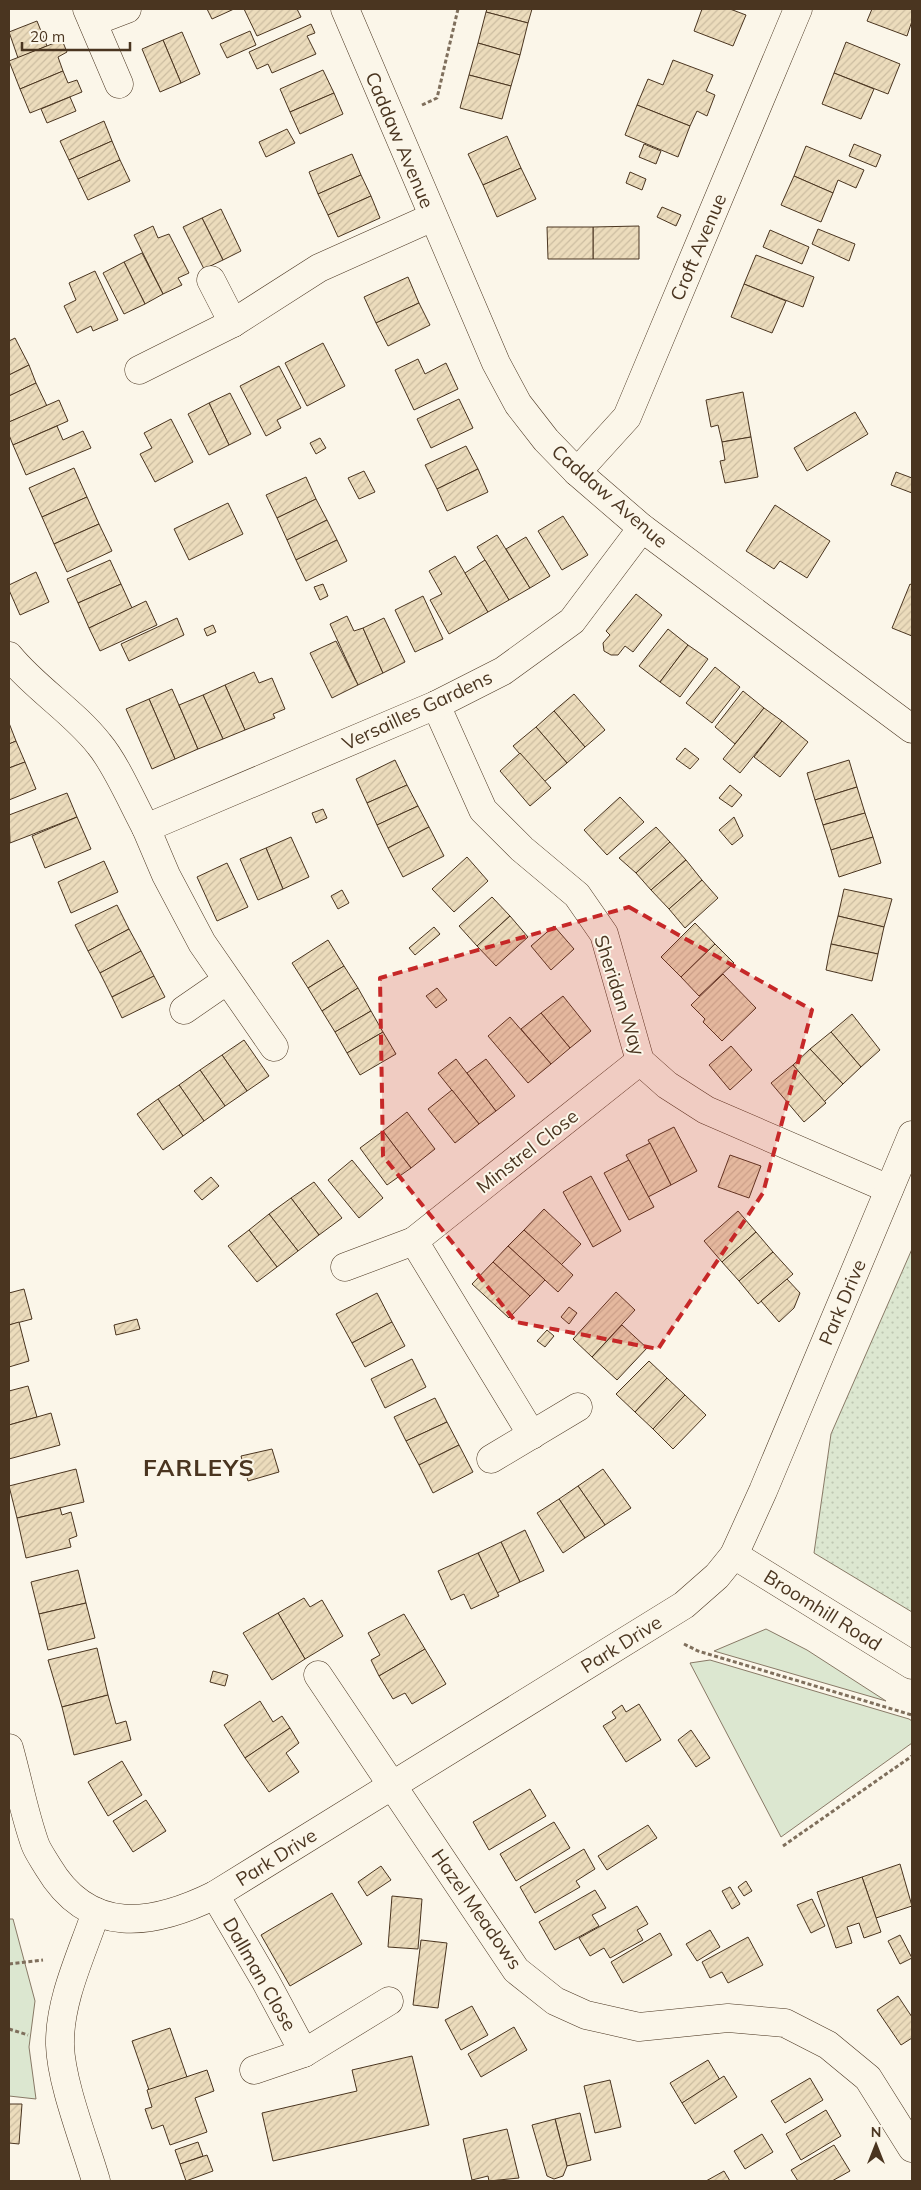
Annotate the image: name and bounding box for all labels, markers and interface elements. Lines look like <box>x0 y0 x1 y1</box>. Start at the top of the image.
scale bar <box>22 20 130 52</box>
text: 20 m <box>30 27 65 46</box>
street label: Caddaw Avenue <box>360 68 440 212</box>
street label: Croft Avenue <box>665 190 731 304</box>
street label: Caddaw Avenue <box>547 439 673 553</box>
street label: Versailles Gardens <box>338 665 496 755</box>
street label: Sheridan Way <box>589 932 651 1058</box>
street label: Minstrel Close <box>471 1104 583 1198</box>
street label: Park Drive <box>813 1255 871 1349</box>
district label: FARLEYS <box>143 1452 255 1482</box>
street label: Broomhill Road <box>760 1564 886 1656</box>
street label: Park Drive <box>576 1610 666 1678</box>
street label: Park Drive <box>231 1823 321 1891</box>
street label: Hazel Meadows <box>427 1844 527 1974</box>
street label: Dallman Close <box>218 1913 302 2035</box>
north arrow <box>851 2120 901 2170</box>
text: N <box>871 2123 881 2141</box>

